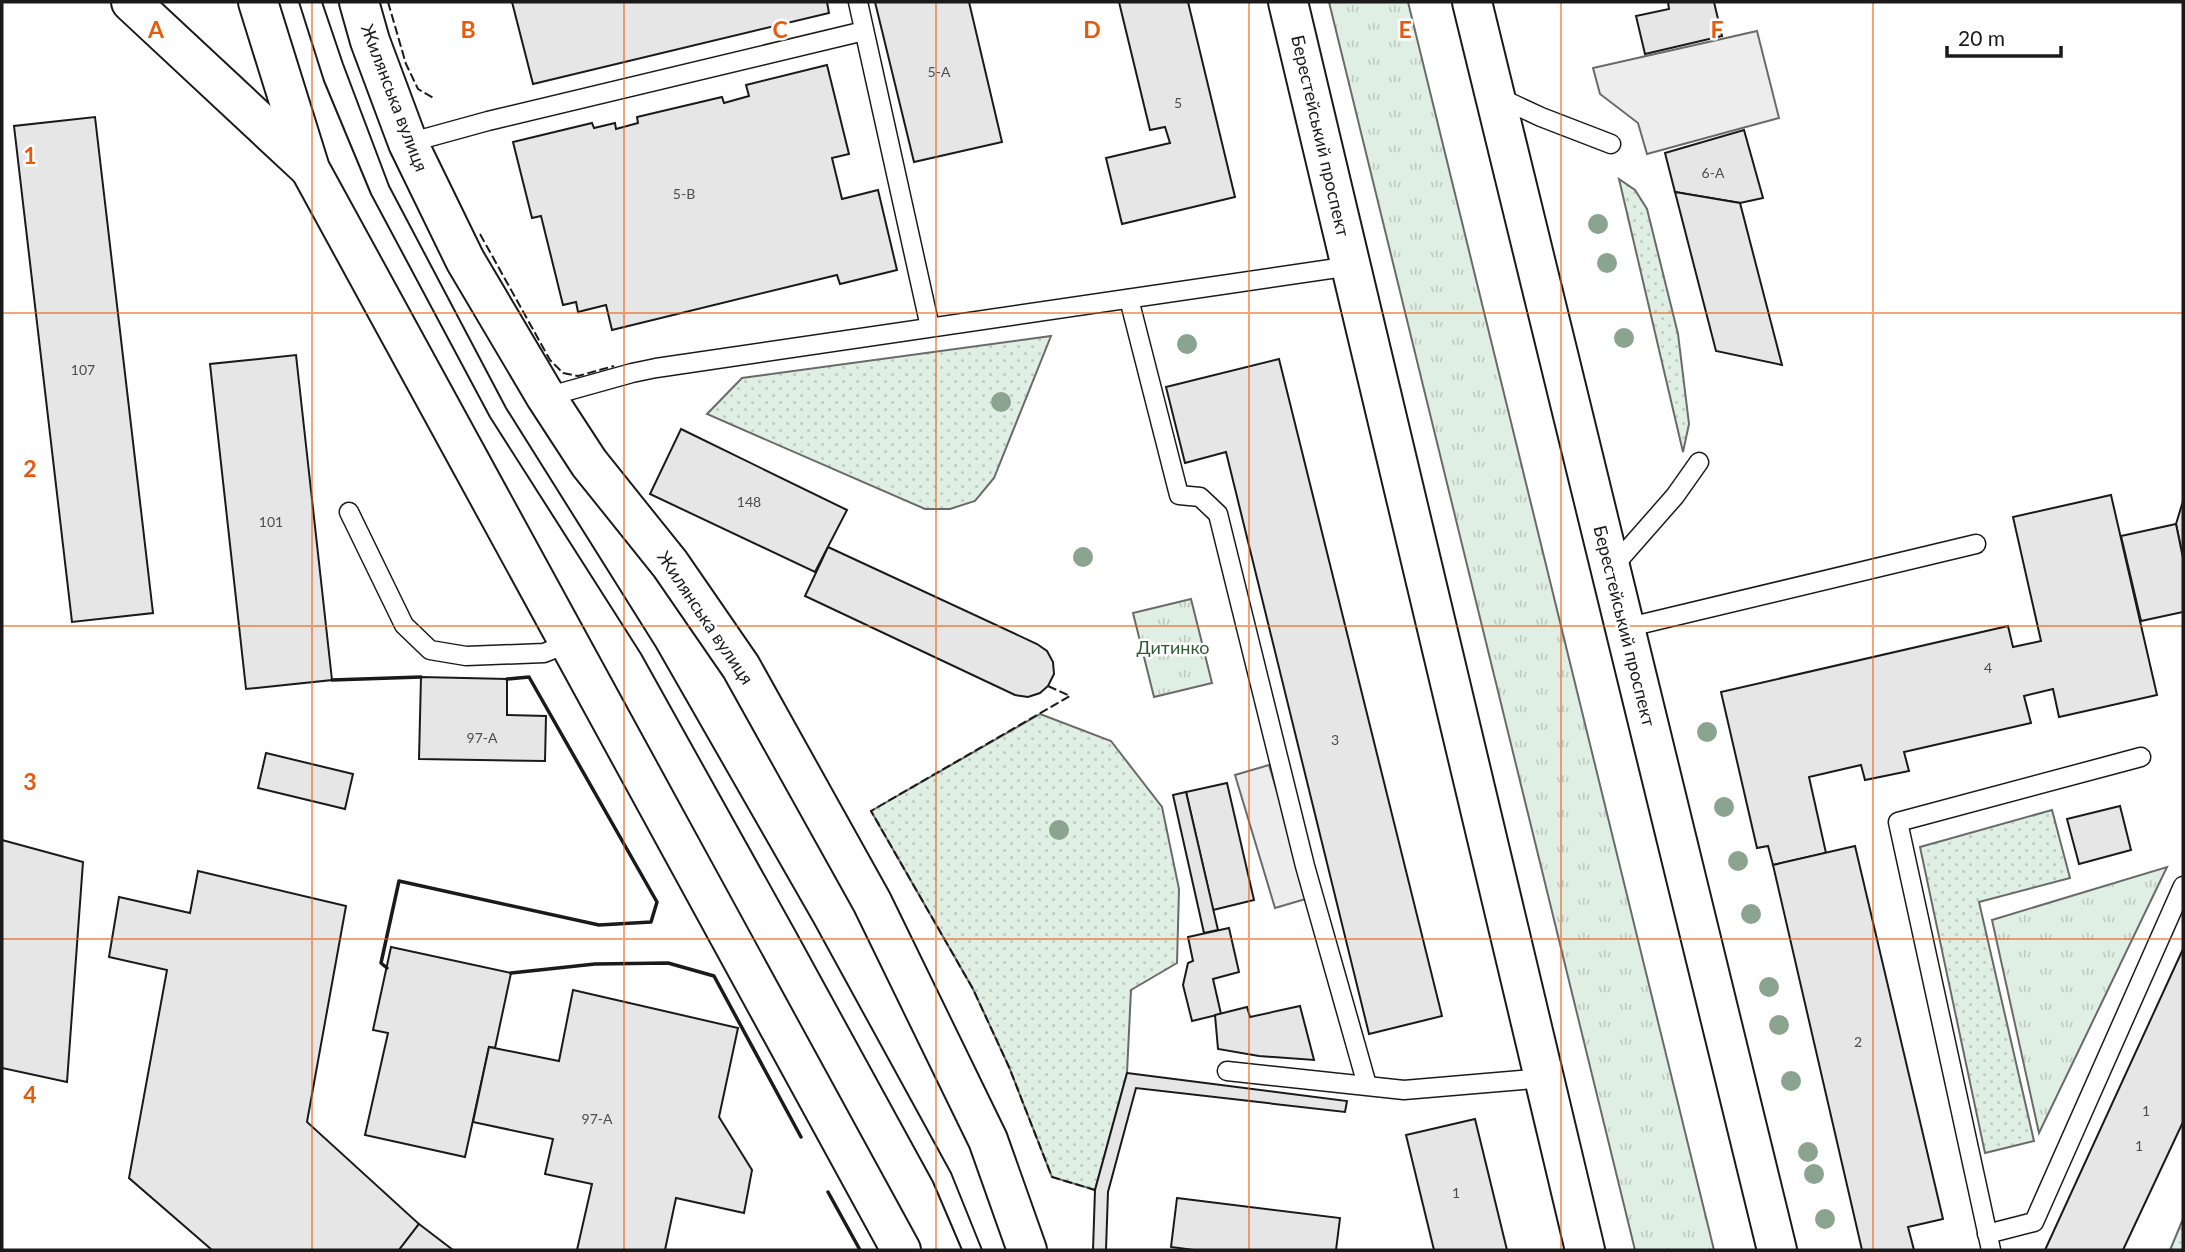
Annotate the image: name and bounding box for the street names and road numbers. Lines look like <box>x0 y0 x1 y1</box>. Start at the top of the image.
street label: Жилянська вулиця <box>357 21 433 175</box>
street label: Берестейський проспект <box>1287 33 1355 239</box>
street label: Берестейський проспект <box>1589 523 1661 729</box>
street label: Жилянська вулиця <box>653 546 759 688</box>

